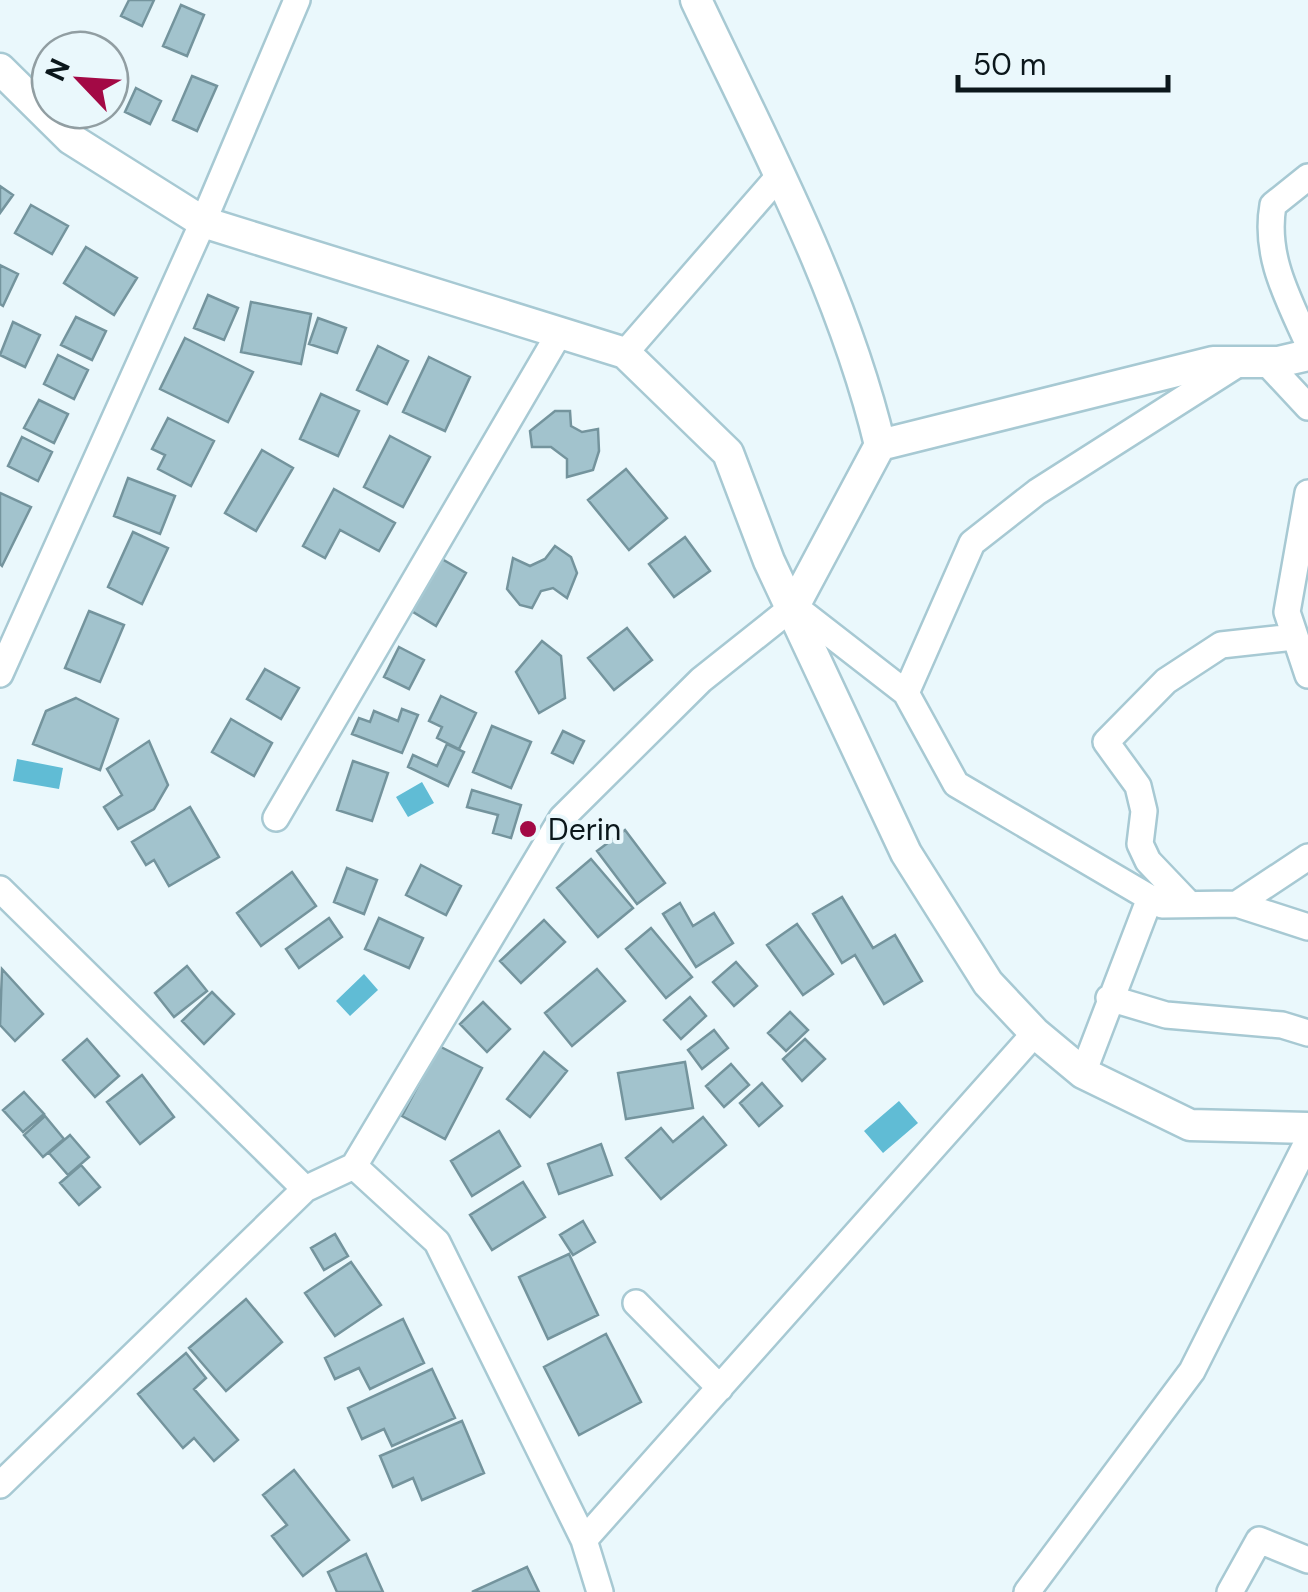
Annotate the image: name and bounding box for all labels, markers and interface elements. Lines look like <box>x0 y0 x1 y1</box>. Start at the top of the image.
north arrow <box>30 30 130 130</box>
scale bar <box>958 30 1168 92</box>
text: 50 m <box>973 45 1047 84</box>
text: N <box>37 53 79 87</box>
place label: Derin <box>548 810 621 849</box>
marker: Derin <box>517 818 539 840</box>

